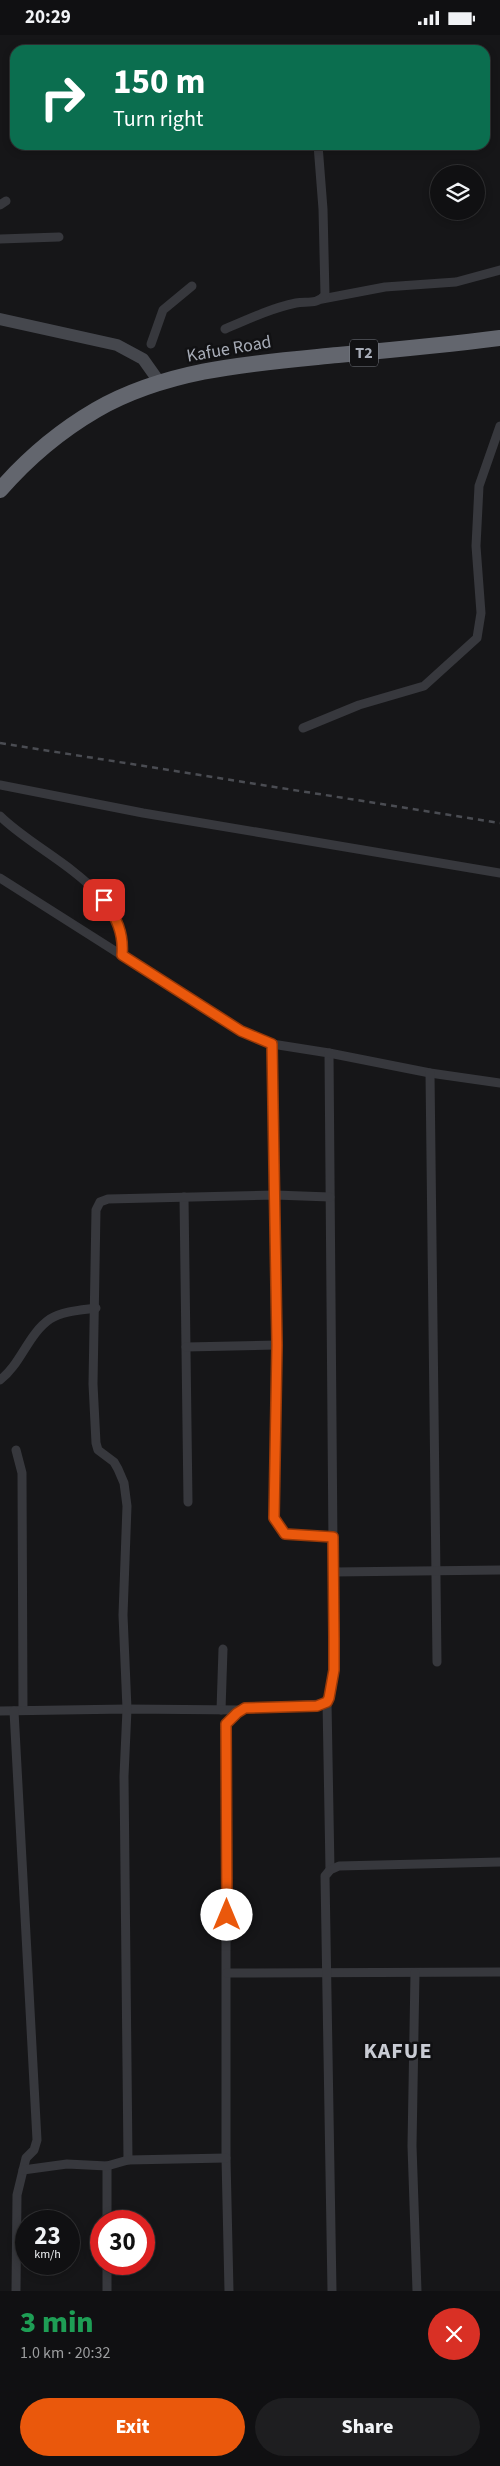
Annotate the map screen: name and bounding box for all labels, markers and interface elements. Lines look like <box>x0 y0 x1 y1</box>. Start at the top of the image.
text: 20:29 <box>25 4 71 31</box>
text: 150 m <box>113 57 205 107</box>
icon: right <box>30 65 95 130</box>
text: Turn right <box>113 103 203 135</box>
map controls <box>430 165 485 220</box>
button: layers <box>430 165 485 220</box>
street label: Kafue Road <box>185 329 273 369</box>
road number: T2 <box>350 339 378 367</box>
pin <box>83 879 125 921</box>
icon: arrive <box>90 886 118 914</box>
position arrow <box>200 1888 252 1940</box>
district label: KAFUE <box>363 2035 433 2067</box>
speed limit sign: 30 <box>90 2210 155 2275</box>
text: 23 <box>34 2218 61 2254</box>
text: km/h <box>34 2246 61 2263</box>
text: 3 min <box>20 2301 94 2344</box>
button: close <box>428 2308 480 2360</box>
text: 1.0 km · 20:32 <box>20 2342 110 2364</box>
button: Exit <box>20 2398 245 2456</box>
button: Share <box>255 2398 480 2456</box>

